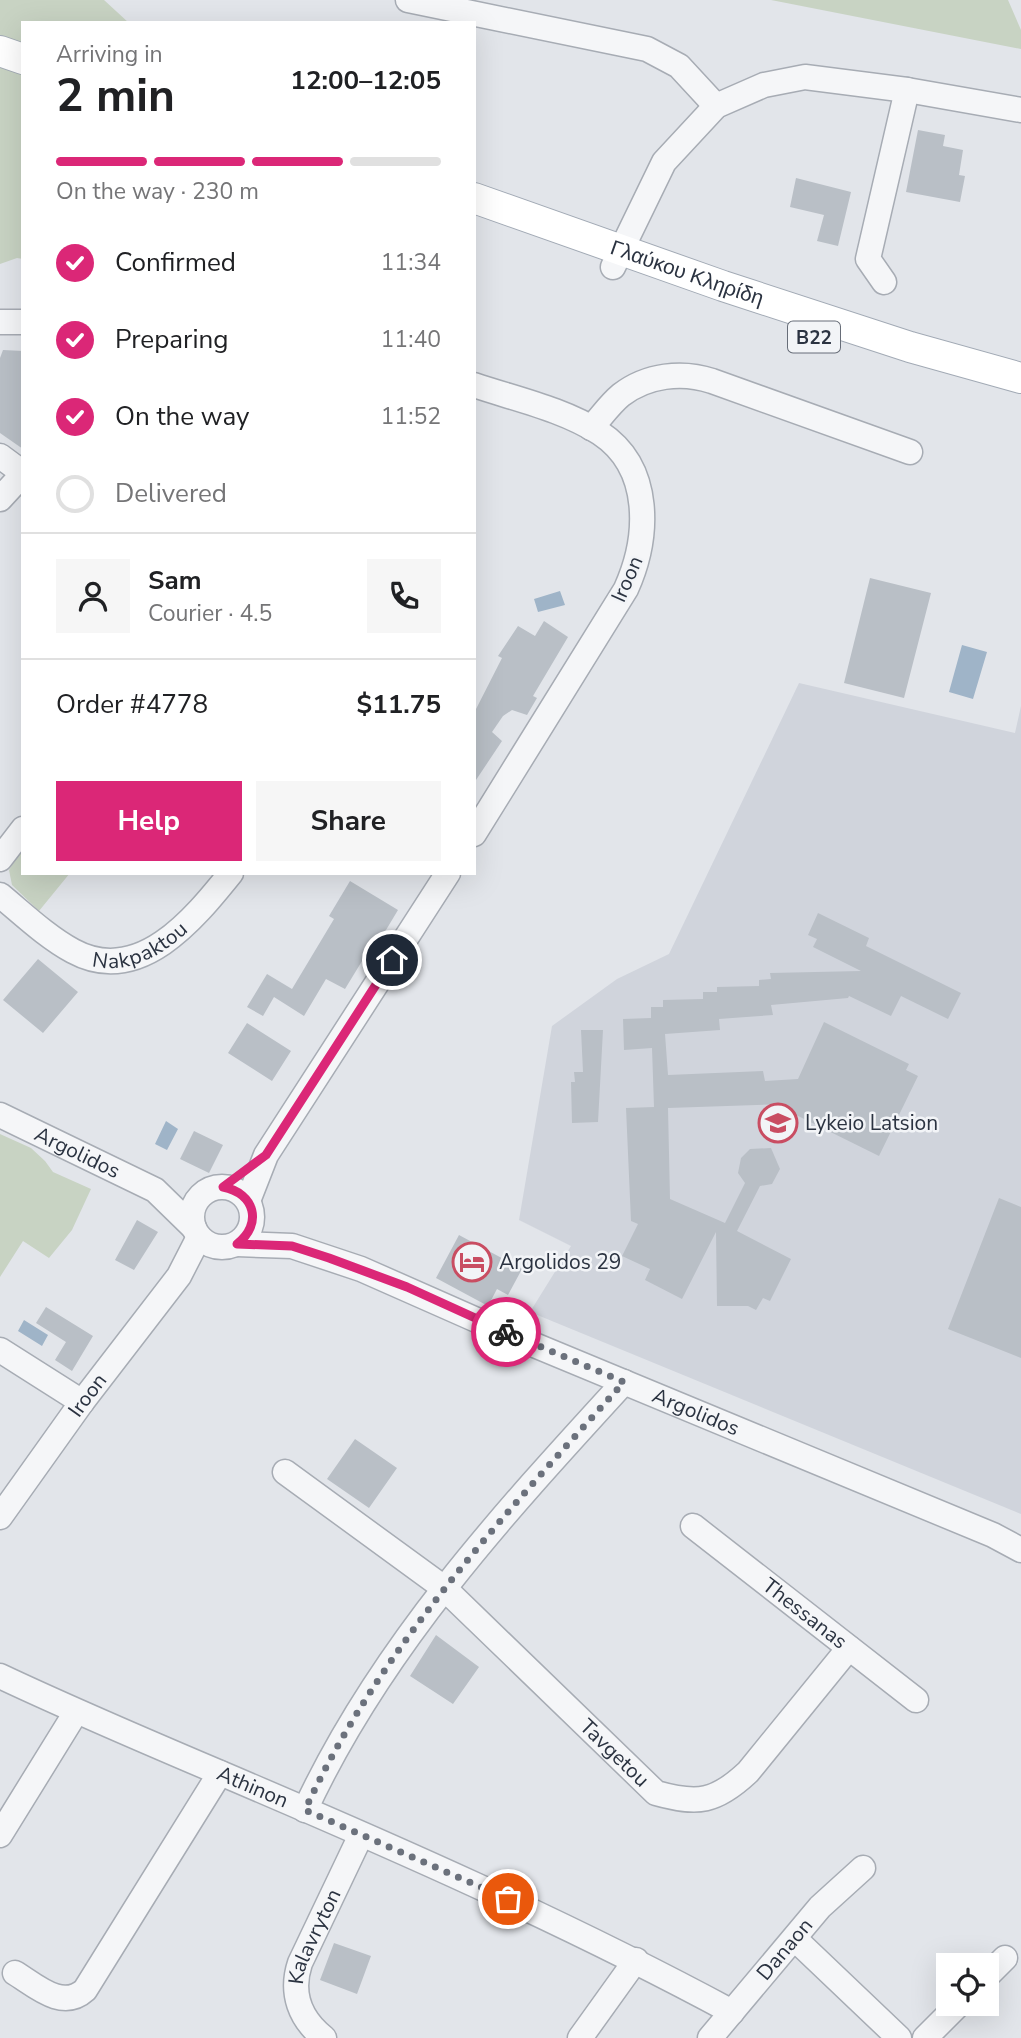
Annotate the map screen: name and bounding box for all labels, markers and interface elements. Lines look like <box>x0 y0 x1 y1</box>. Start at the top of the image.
text: Arriving in <box>56 39 163 70</box>
text: 12:00–12:05 <box>290 63 441 98</box>
text: 2 min <box>56 64 175 127</box>
text: On the way · 230 m <box>56 176 259 207</box>
street label: Γλαύκου Κληρίδη <box>607 233 767 312</box>
icon: check <box>56 244 94 282</box>
text: Confirmed <box>115 245 236 280</box>
text: 11:34 <box>381 247 441 278</box>
icon: check <box>56 321 94 359</box>
text: Preparing <box>115 322 228 357</box>
road number: B22 <box>788 322 840 352</box>
text: 11:40 <box>381 324 441 355</box>
icon: check <box>56 398 94 436</box>
text: On the way <box>115 399 249 434</box>
text: 11:52 <box>381 401 441 432</box>
text: Delivered <box>115 476 227 511</box>
street label: Iroon <box>604 551 650 607</box>
button: person <box>56 559 130 633</box>
button: phone <box>367 559 441 633</box>
text: Sam <box>148 563 201 598</box>
text: Courier · 4.5 <box>148 598 272 629</box>
text: Order #4778 <box>56 687 208 722</box>
text: $11.75 <box>357 687 441 722</box>
button: Help <box>56 781 242 861</box>
button: Share <box>256 781 441 861</box>
street label: Nakpaktou <box>90 915 193 975</box>
pin <box>362 930 422 990</box>
icon: home <box>373 941 411 979</box>
school or university icon: Lykeio Latsion <box>757 1102 799 1144</box>
place label: Lykeio Latsion <box>805 1109 938 1137</box>
street label: Argolidos <box>30 1120 125 1185</box>
hotel icon: Argolidos 29 <box>451 1241 493 1283</box>
place label: Argolidos 29 <box>499 1248 621 1276</box>
courier <box>471 1297 541 1367</box>
icon: bike <box>487 1313 525 1351</box>
street label: Iroon <box>62 1367 113 1423</box>
street label: Argolidos <box>648 1381 744 1442</box>
street label: Thessanas <box>757 1571 853 1655</box>
street label: Tavgetou <box>574 1713 655 1793</box>
street label: Athinon <box>213 1759 293 1814</box>
pin <box>478 1869 538 1929</box>
icon: bag <box>489 1880 527 1918</box>
street label: Kalavryton <box>282 1884 347 1986</box>
street label: Danaon <box>750 1912 819 1986</box>
map controls <box>936 1953 999 2016</box>
button: locate <box>936 1953 999 2016</box>

